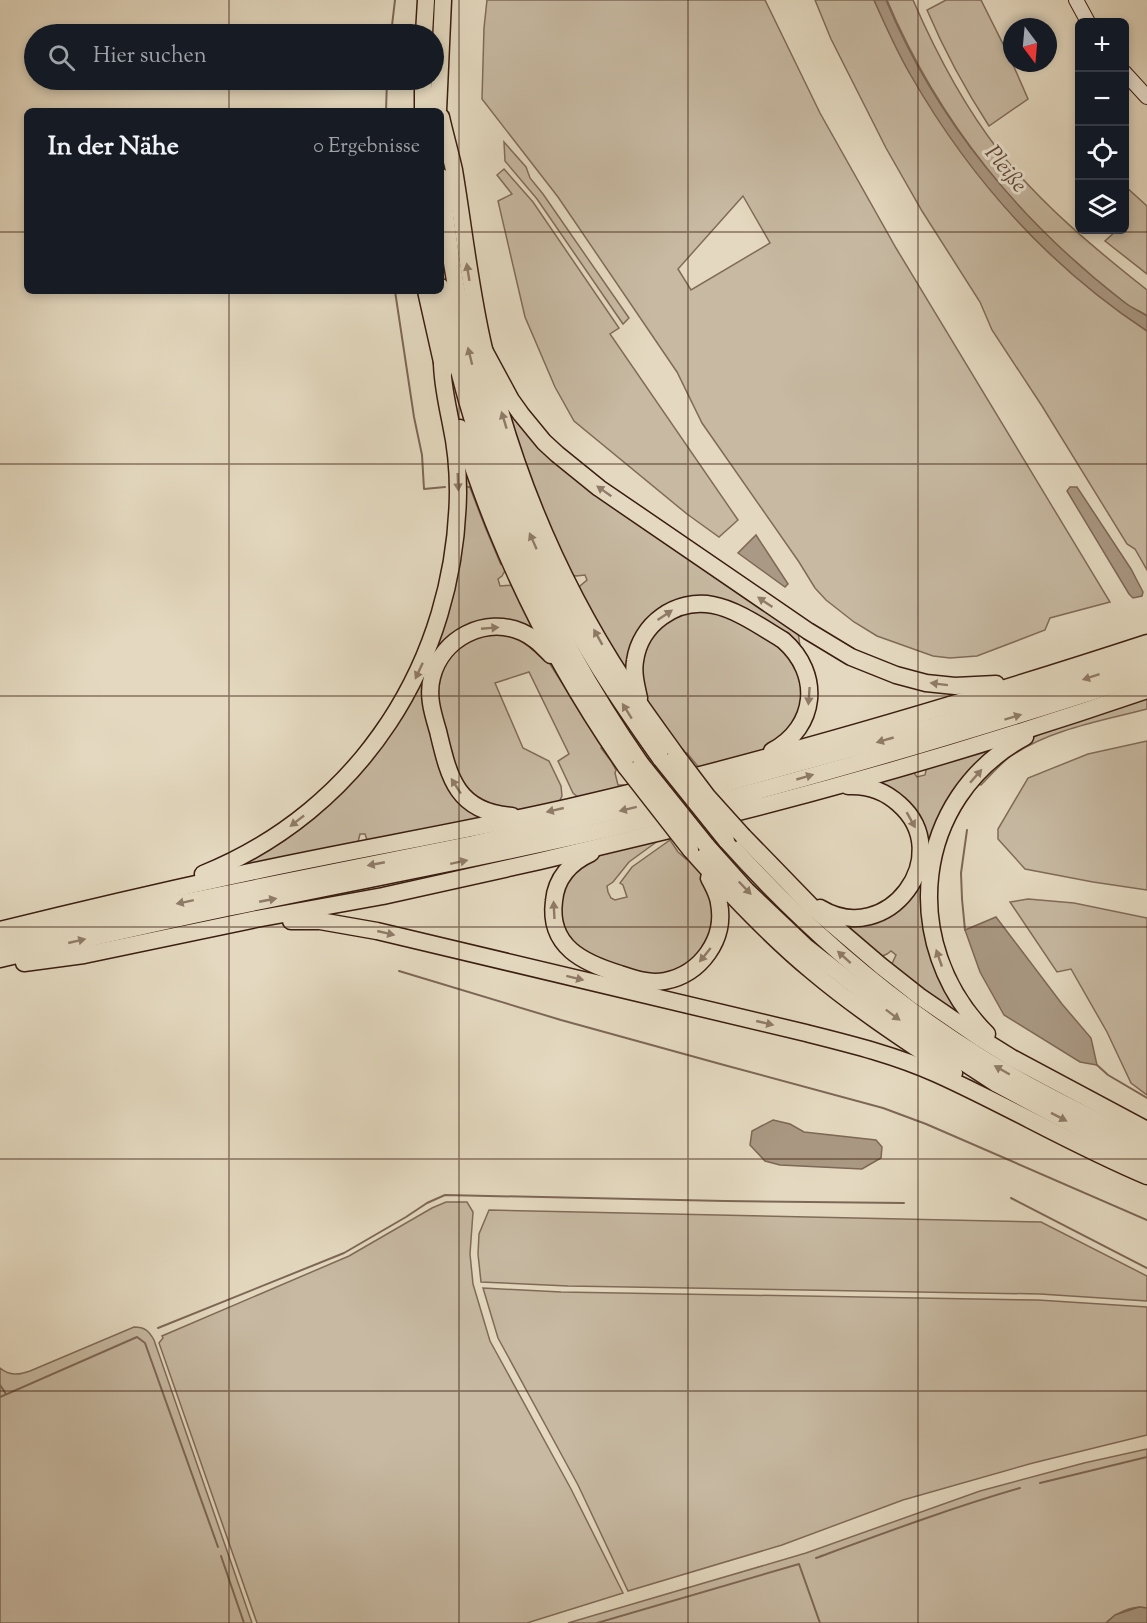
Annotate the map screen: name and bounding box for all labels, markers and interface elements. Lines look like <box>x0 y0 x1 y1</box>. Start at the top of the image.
north arrow <box>1003 18 1057 72</box>
map controls <box>1075 18 1129 234</box>
button: + <box>1075 18 1129 72</box>
search box <box>24 24 444 90</box>
icon: search <box>45 41 78 74</box>
text: Hier suchen <box>93 41 207 73</box>
button: − <box>1075 72 1129 126</box>
button: locate <box>1075 126 1129 180</box>
text: In der Nähe <box>48 129 179 166</box>
text: 0 Ergebnisse <box>313 133 420 162</box>
water label: Pleiße <box>976 140 1034 200</box>
button: layers <box>1075 180 1129 234</box>
one-way arrow <box>464 262 473 281</box>
one-way arrow <box>465 347 475 365</box>
one-way arrow <box>498 411 508 429</box>
one-way arrow <box>453 472 463 491</box>
one-way arrow <box>596 486 612 497</box>
one-way arrow <box>528 532 537 549</box>
one-way arrow <box>756 596 773 607</box>
one-way arrow <box>656 609 672 621</box>
one-way arrow <box>481 623 500 633</box>
one-way arrow <box>593 628 603 645</box>
one-way arrow <box>414 662 423 679</box>
one-way arrow <box>1082 673 1100 682</box>
one-way arrow <box>929 679 948 689</box>
one-way arrow <box>804 687 813 706</box>
one-way arrow <box>622 703 633 719</box>
one-way arrow <box>1004 712 1022 721</box>
one-way arrow <box>876 736 894 745</box>
one-way arrow <box>969 769 982 784</box>
one-way arrow <box>796 772 814 781</box>
one-way arrow <box>450 778 462 794</box>
one-way arrow <box>619 805 637 814</box>
one-way arrow <box>545 806 564 815</box>
one-way arrow <box>906 812 916 829</box>
one-way arrow <box>290 814 305 826</box>
one-way arrow <box>450 857 469 866</box>
one-way arrow <box>366 860 385 869</box>
one-way arrow <box>738 881 752 896</box>
one-way arrow <box>259 895 278 904</box>
one-way arrow <box>175 898 194 908</box>
one-way arrow <box>550 901 559 920</box>
one-way arrow <box>376 928 395 938</box>
one-way arrow <box>68 936 87 946</box>
one-way arrow <box>700 948 712 963</box>
one-way arrow <box>934 949 943 967</box>
one-way arrow <box>837 951 852 964</box>
one-way arrow <box>566 974 584 984</box>
one-way arrow <box>884 1009 900 1021</box>
one-way arrow <box>756 1019 774 1029</box>
one-way arrow <box>993 1065 1010 1075</box>
one-way arrow <box>1050 1112 1067 1122</box>

